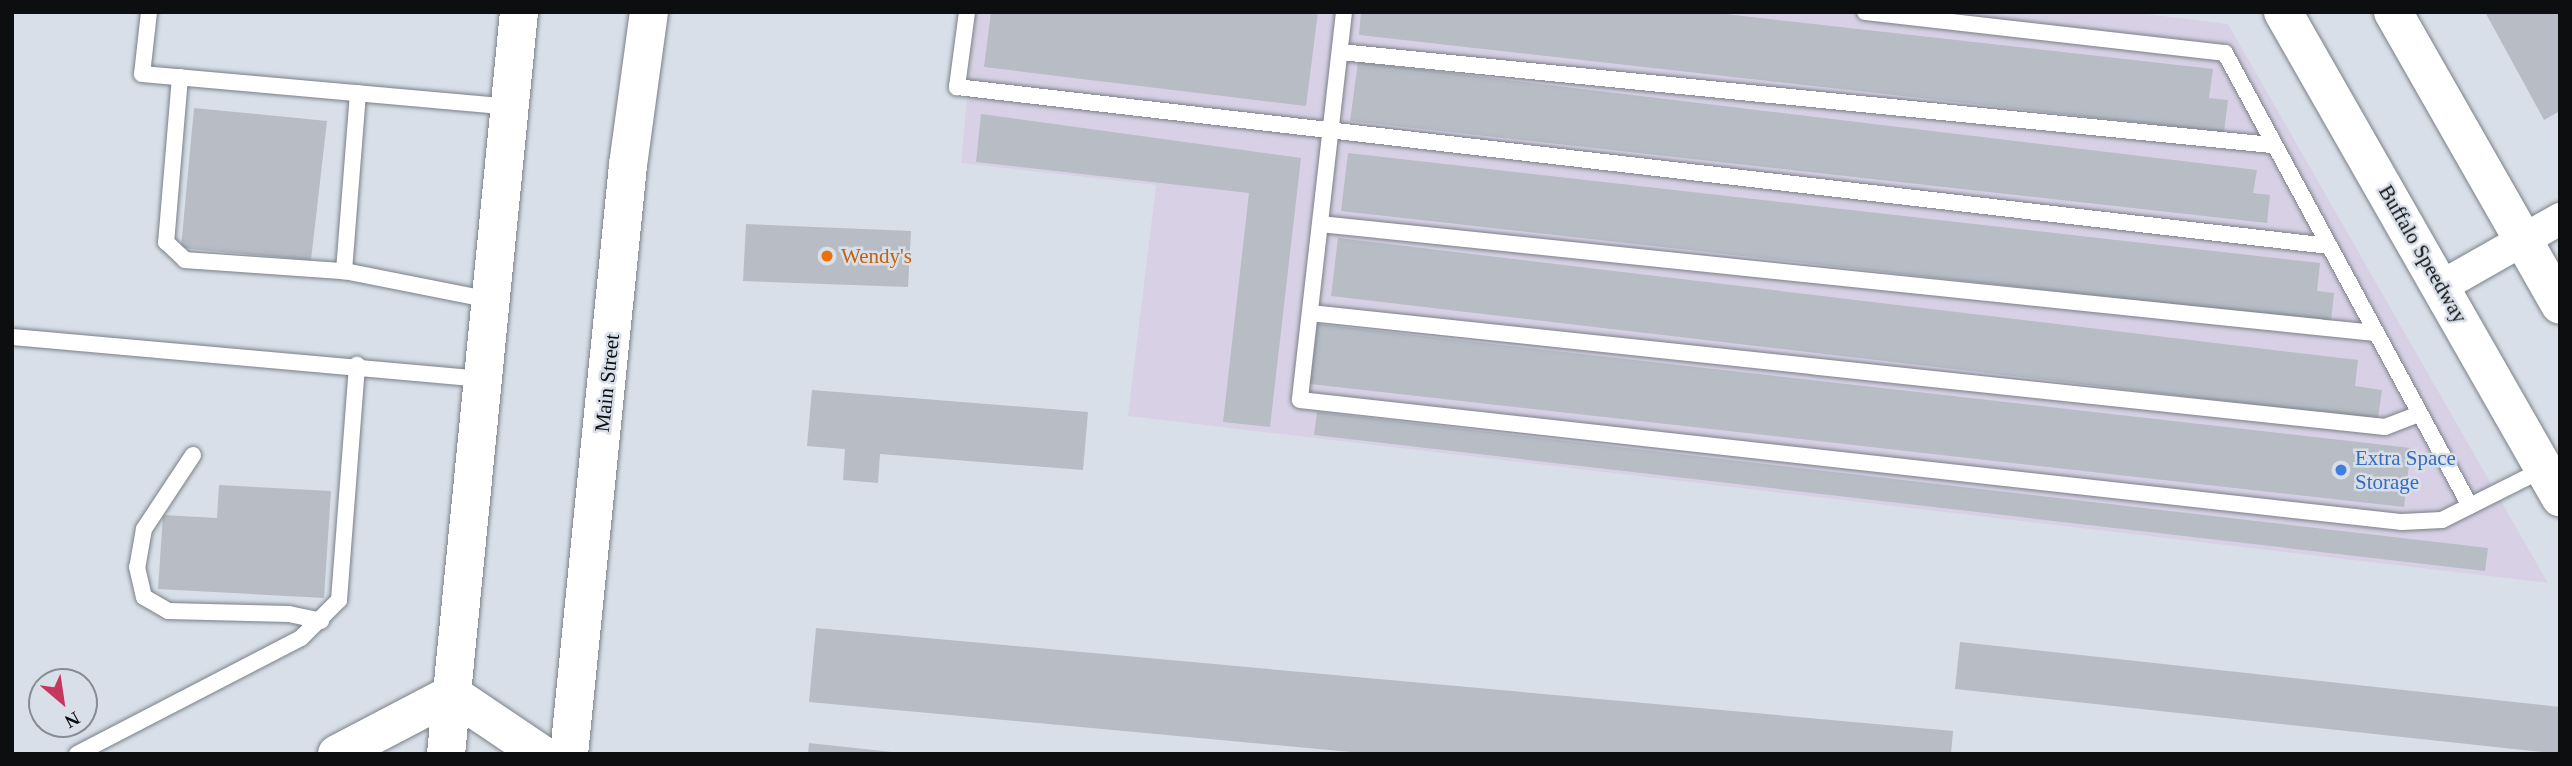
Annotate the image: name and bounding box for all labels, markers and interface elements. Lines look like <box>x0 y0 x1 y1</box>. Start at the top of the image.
street label: Buffalo Speedway <box>2373 180 2473 328</box>
place label: Wendy's <box>841 243 912 269</box>
marker: Wendy's <box>819 248 835 264</box>
street label: Main Street <box>589 333 625 433</box>
place label: Extra Space Storage <box>2355 445 2456 495</box>
marker: Extra Space Storage <box>2333 462 2349 478</box>
north arrow <box>28 668 98 738</box>
text: N <box>61 708 84 733</box>

